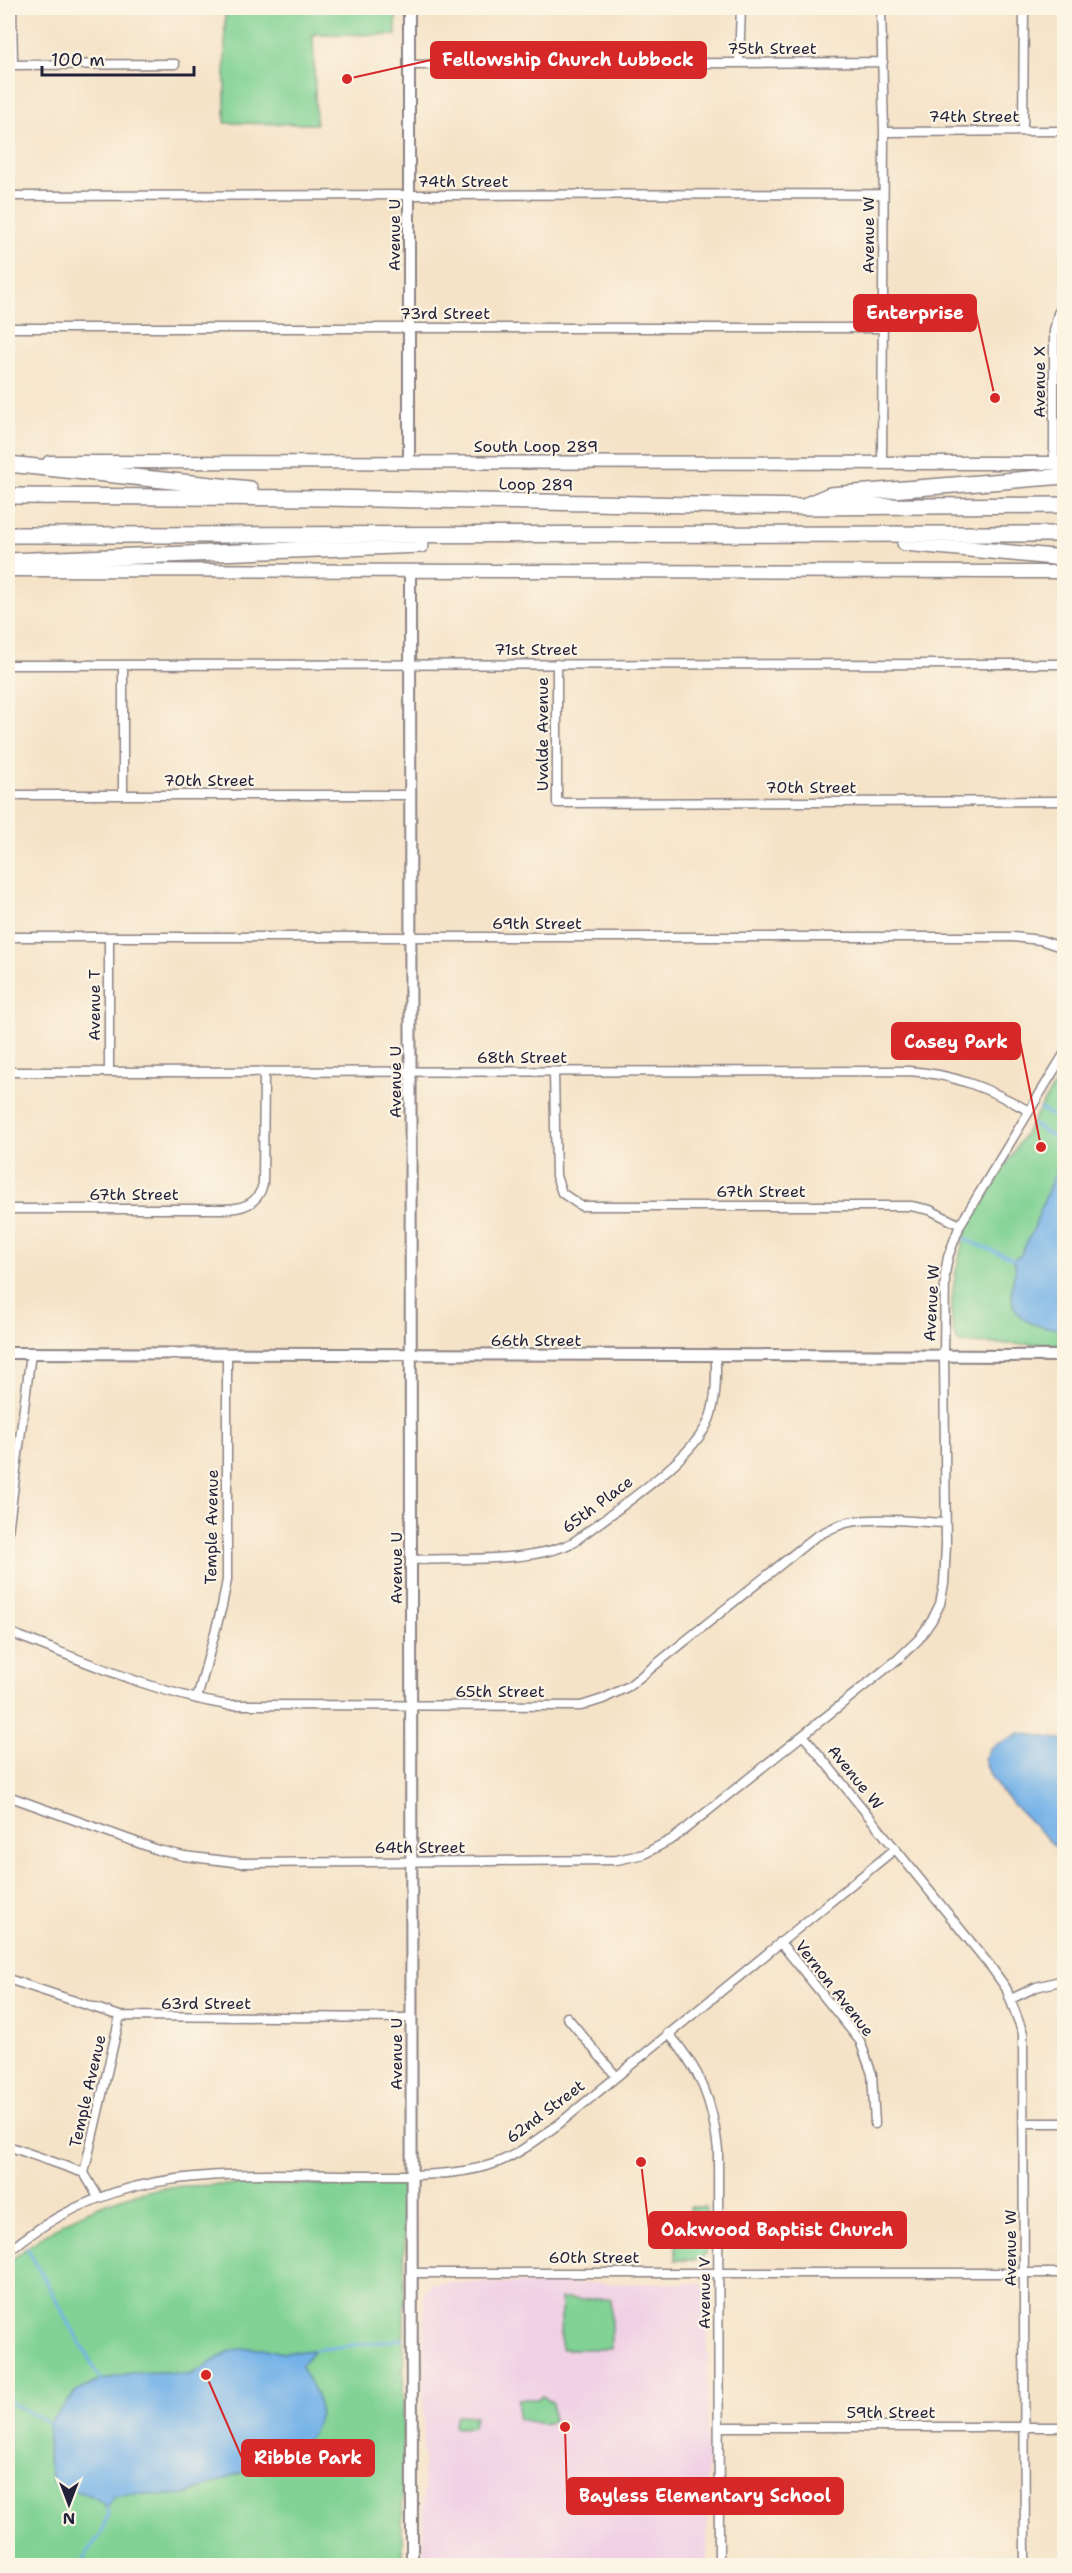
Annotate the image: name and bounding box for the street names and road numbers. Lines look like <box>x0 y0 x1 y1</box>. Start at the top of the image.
street label: 75th Street <box>727 38 817 59</box>
street label: 74th Street <box>929 106 1019 127</box>
street label: 74th Street <box>418 171 508 192</box>
street label: Avenue W <box>858 196 879 274</box>
street label: Avenue U <box>384 199 405 271</box>
street label: 73rd Street <box>400 303 490 324</box>
street label: Avenue X <box>1029 346 1050 418</box>
street label: South Loop 289 <box>474 436 598 457</box>
street label: Loop 289 <box>499 473 573 496</box>
street label: 71st Street <box>494 639 578 660</box>
street label: Uvalde Avenue <box>532 677 553 791</box>
street label: 70th Street <box>163 770 255 791</box>
street label: 70th Street <box>765 777 857 798</box>
street label: 69th Street <box>492 913 582 934</box>
street label: Avenue T <box>84 969 105 1041</box>
street label: Avenue U <box>385 1046 406 1118</box>
street label: 68th Street <box>477 1047 567 1068</box>
street label: 67th Street <box>716 1181 806 1202</box>
street label: 67th Street <box>89 1184 179 1205</box>
street label: Avenue W <box>919 1264 944 1342</box>
street label: 66th Street <box>491 1330 581 1351</box>
street label: Temple Avenue <box>200 1469 223 1585</box>
street label: 65th Place <box>558 1471 637 1538</box>
street label: Avenue U <box>386 1532 407 1604</box>
street label: 65th Street <box>455 1681 545 1702</box>
street label: Avenue W <box>823 1741 888 1814</box>
street label: 64th Street <box>375 1837 465 1858</box>
street label: Vernon Avenue <box>791 1936 879 2041</box>
street label: 63rd Street <box>161 1993 251 2014</box>
street label: Avenue U <box>386 2018 407 2090</box>
street label: Temple Avenue <box>64 2033 111 2150</box>
street label: 62nd Street <box>502 2075 589 2148</box>
street label: Avenue W <box>1000 2209 1021 2287</box>
street label: 60th Street <box>548 2247 640 2268</box>
street label: Avenue V <box>694 2256 715 2329</box>
street label: 59th Street <box>846 2402 936 2423</box>

